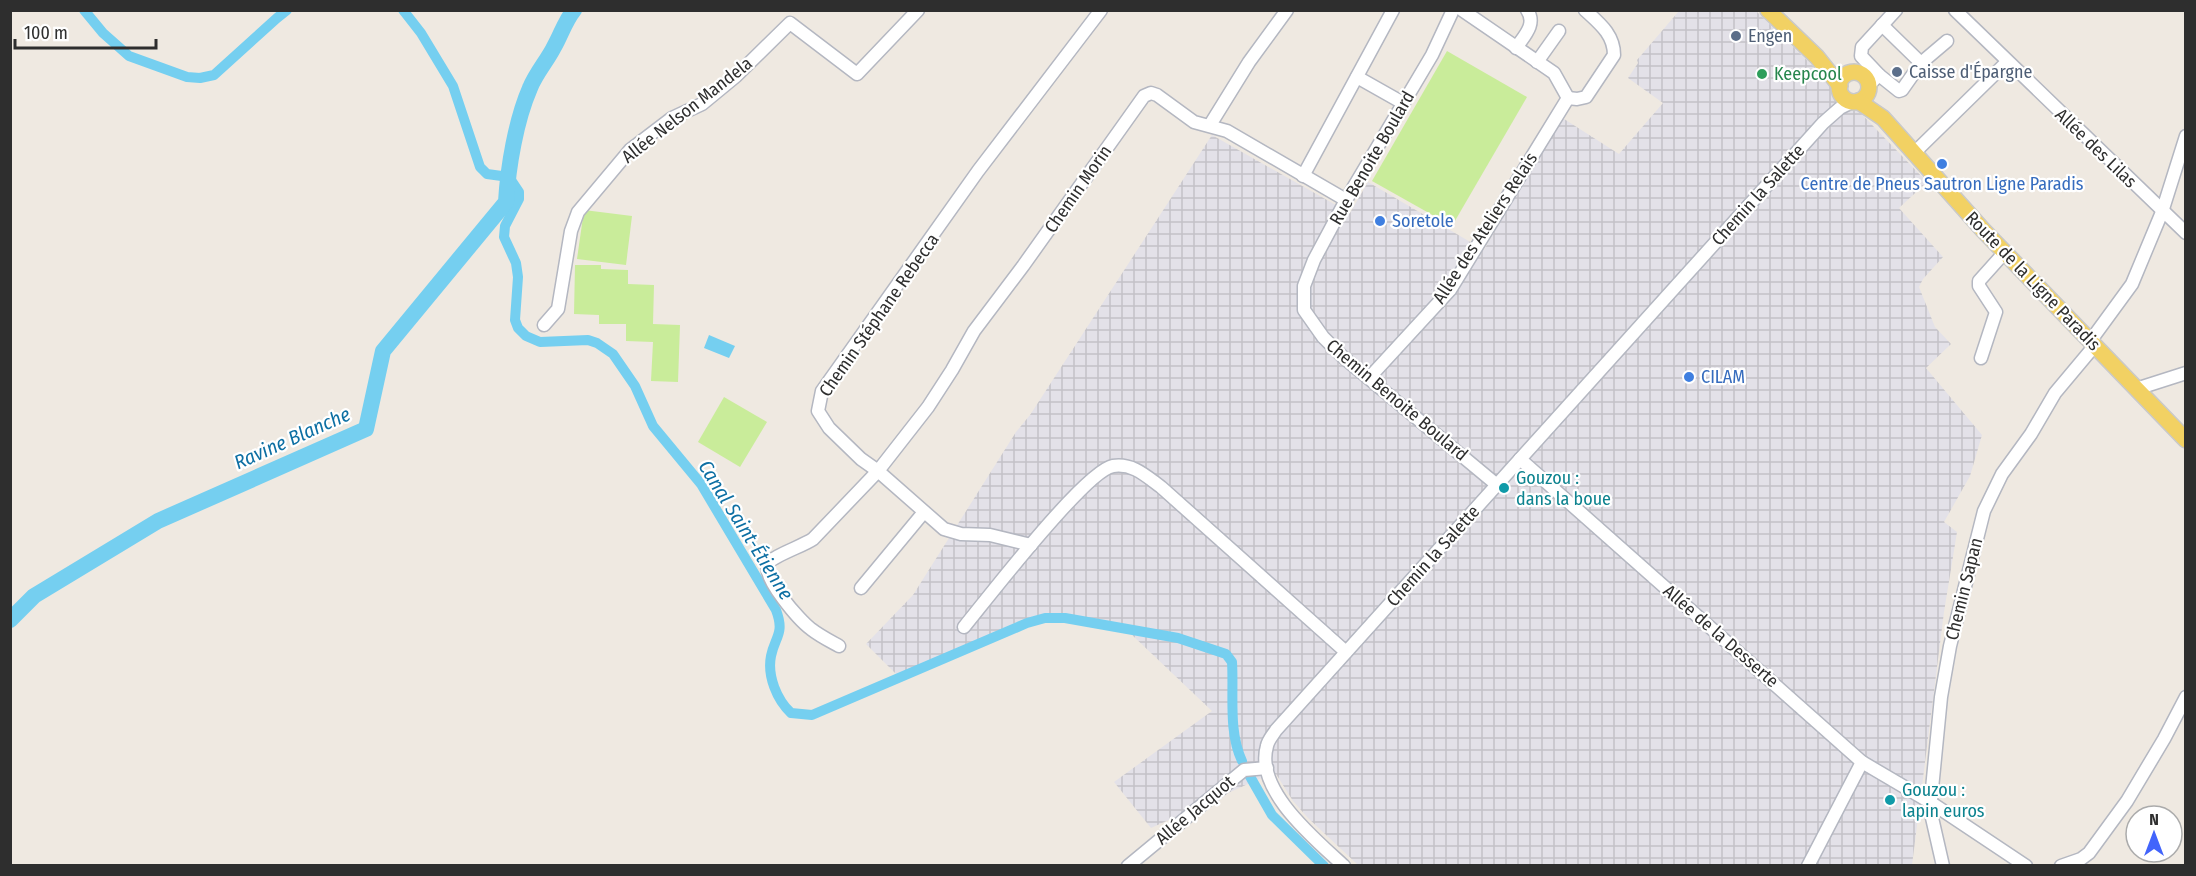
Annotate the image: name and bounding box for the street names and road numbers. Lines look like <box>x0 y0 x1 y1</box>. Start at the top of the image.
street label: Allée Nelson Mandela <box>617 52 757 168</box>
street label: Rue Benoite Boulard <box>1325 87 1419 229</box>
street label: Allée des Lilas <box>2051 104 2142 193</box>
street label: Chemin la Salette <box>1707 140 1809 250</box>
street label: Chemin Morin <box>1040 141 1116 237</box>
street label: Allée des Ateliers Relais <box>1428 148 1542 308</box>
street label: Route de la Ligne Paradis <box>1961 207 2105 355</box>
street label: Chemin Stéphane Rebecca <box>814 229 944 401</box>
street label: Chemin Benoite Boulard <box>1322 334 1472 466</box>
street label: Chemin la Salette <box>1382 501 1484 611</box>
street label: Chemin Sapan <box>1941 535 1987 643</box>
street label: Allée de la Desserte <box>1659 580 1783 692</box>
street label: Allée Jacquot <box>1151 771 1239 849</box>

